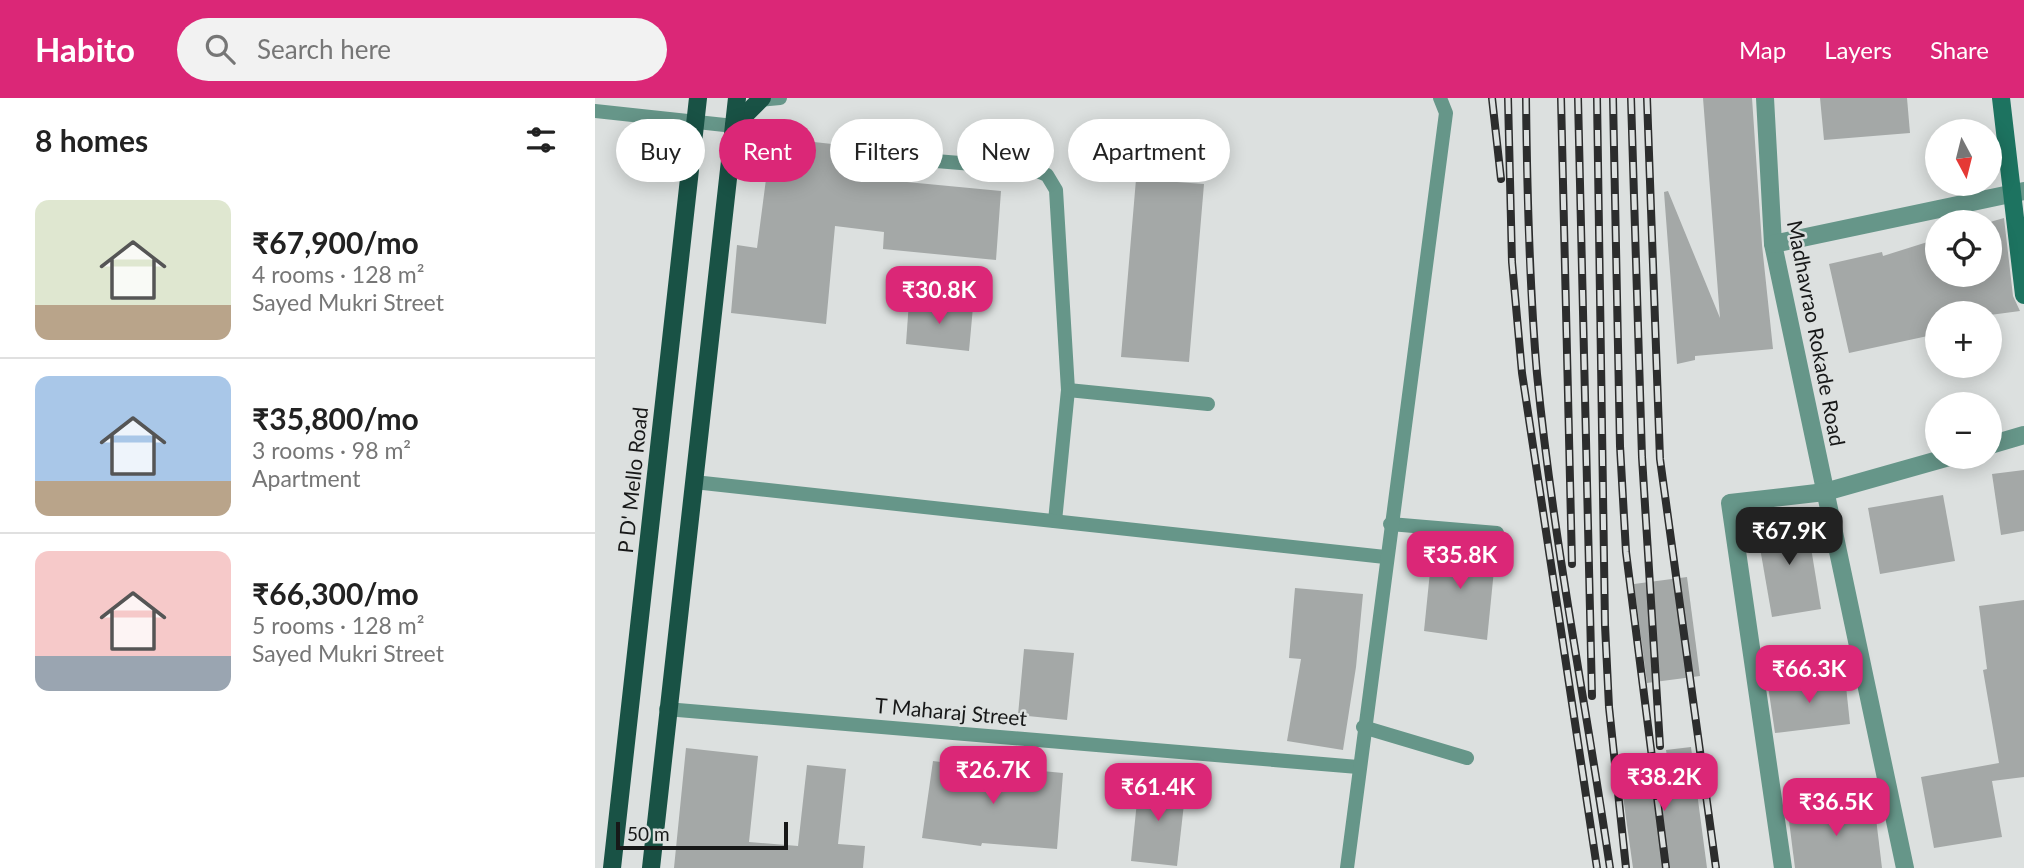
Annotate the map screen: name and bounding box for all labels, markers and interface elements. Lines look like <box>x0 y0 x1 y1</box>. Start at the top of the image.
search box <box>177 18 667 81</box>
text: Habito <box>35 29 135 69</box>
icon: search <box>201 30 239 68</box>
text: Search here <box>257 33 391 65</box>
text: Map <box>1739 35 1786 64</box>
text: Layers <box>1824 35 1892 64</box>
text: Share <box>1930 35 1989 64</box>
chip: Buy <box>616 119 705 182</box>
chip: Rent <box>719 119 816 182</box>
chip: Filters <box>830 119 943 182</box>
chip: New <box>957 119 1054 182</box>
chip: Apartment <box>1068 119 1230 182</box>
north arrow <box>1925 119 2002 196</box>
map controls <box>1925 119 2002 469</box>
icon: filters <box>522 121 560 159</box>
text: 8 homes <box>35 122 148 158</box>
button: locate <box>1925 210 2002 287</box>
street label: Madhavrao Rokade Road <box>1783 218 1851 448</box>
text: ₹67,900/mo <box>252 224 419 260</box>
icon: home <box>91 228 175 312</box>
text: 4 rooms · 128 m² <box>252 260 424 288</box>
pin: ₹30.8K <box>882 266 996 326</box>
text: ₹30.8K <box>902 275 976 303</box>
text: Sayed Mukri Street <box>252 288 444 316</box>
button: + <box>1925 301 2002 378</box>
button: − <box>1925 392 2002 469</box>
text: ₹35,800/mo <box>252 400 419 436</box>
icon: home <box>91 404 175 488</box>
street label: P D' Mello Road <box>612 406 652 554</box>
text: 3 rooms · 98 m² <box>252 436 411 464</box>
text: Apartment <box>252 464 360 492</box>
pin: ₹67.9K <box>1732 508 1846 567</box>
text: ₹67.9K <box>1752 516 1826 544</box>
pin: ₹35.8K <box>1403 532 1517 591</box>
text: ₹35.8K <box>1423 540 1497 568</box>
text: ₹66,300/mo <box>252 575 419 611</box>
icon: home <box>91 579 175 663</box>
text: 5 rooms · 128 m² <box>252 611 424 639</box>
text: Sayed Mukri Street <box>252 639 444 667</box>
pin: ₹66.3K <box>1752 646 1866 705</box>
text: ₹66.3K <box>1772 654 1846 682</box>
street label: T Maharaj Street <box>874 692 1029 730</box>
pin: ₹26.7K <box>936 746 1050 806</box>
pin: ₹38.2K <box>1607 754 1721 813</box>
text: ₹26.7K <box>956 755 1030 783</box>
text: ₹38.2K <box>1627 762 1701 790</box>
pin: ₹61.4K <box>1101 764 1215 823</box>
text: ₹61.4K <box>1121 772 1195 800</box>
pin: ₹36.5K <box>1779 778 1893 838</box>
text: ₹36.5K <box>1799 787 1873 815</box>
scale bar <box>616 819 787 851</box>
text: 50 m <box>627 822 670 845</box>

